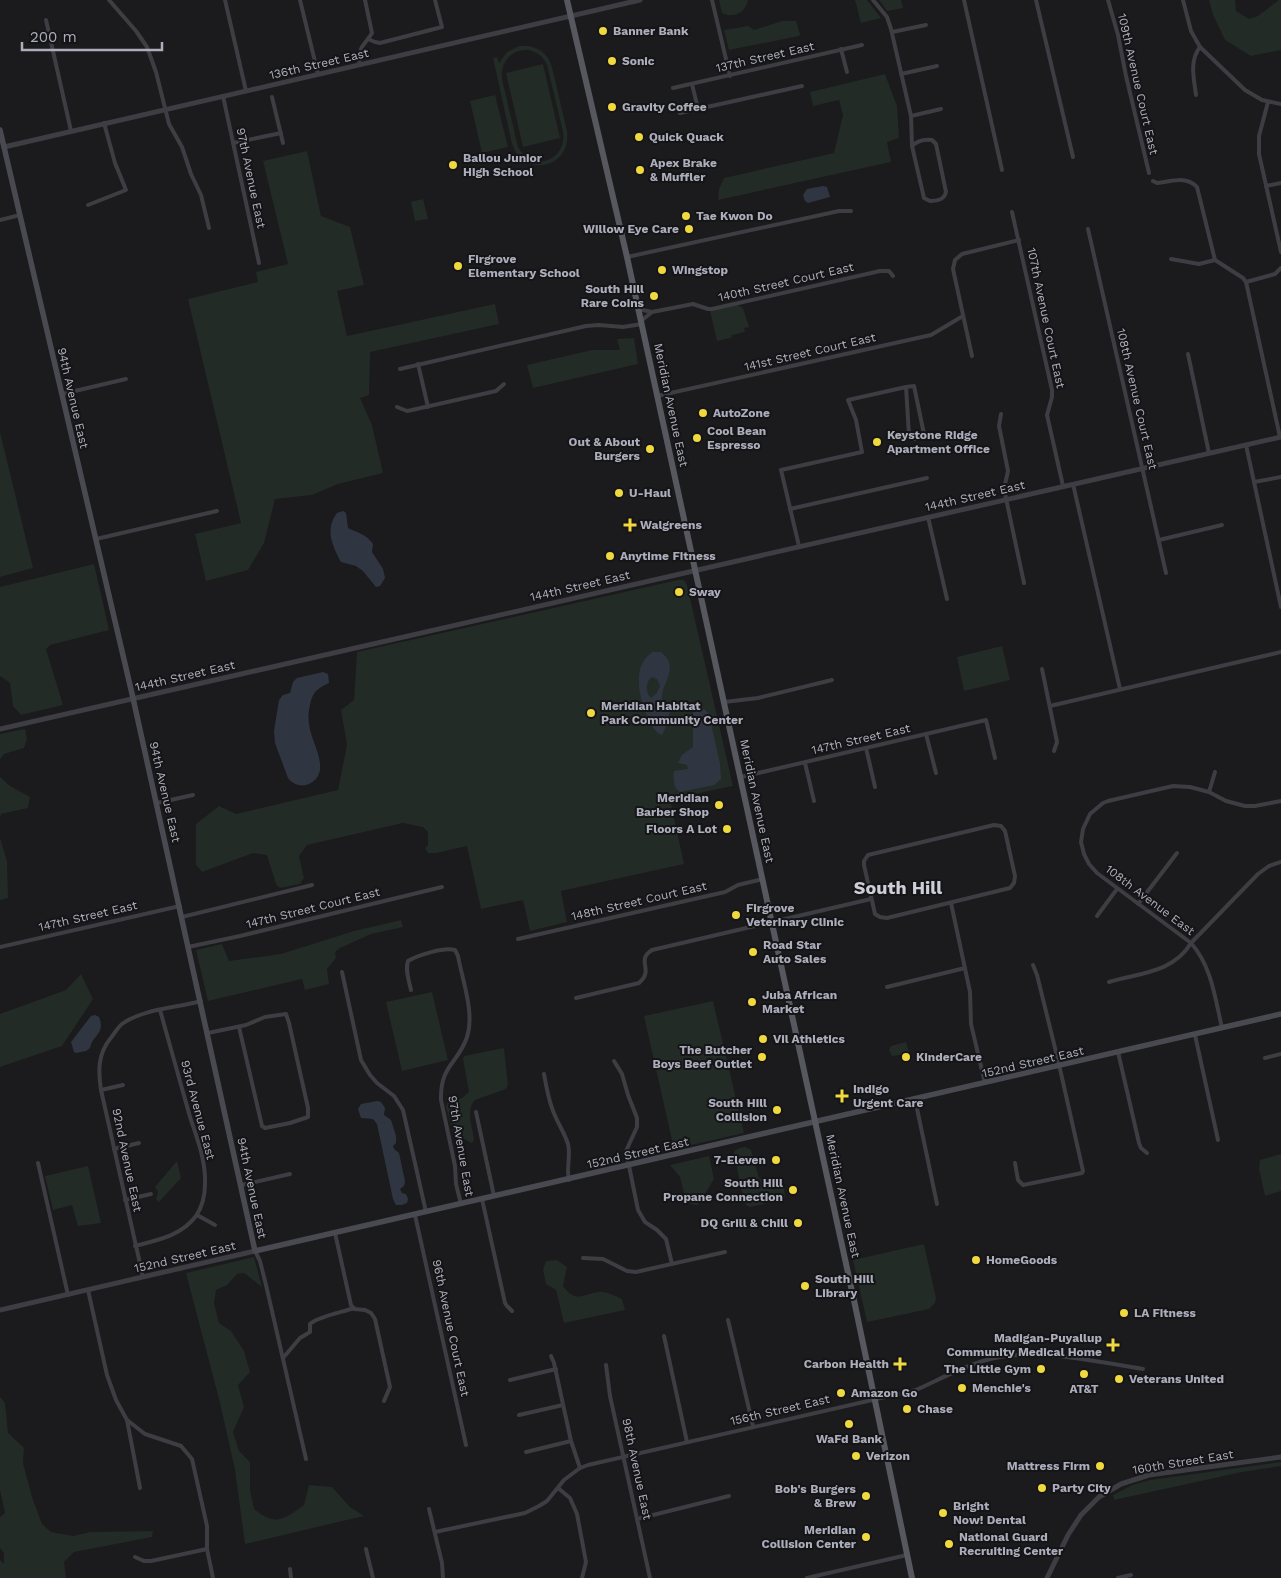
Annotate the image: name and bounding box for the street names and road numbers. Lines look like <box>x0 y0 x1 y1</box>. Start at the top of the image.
street label: 109th Avenue Court East <box>1115 12 1161 156</box>
street label: 137th Street East <box>714 39 816 75</box>
street label: 136th Street East <box>268 46 370 82</box>
street label: 97th Avenue East <box>234 127 268 229</box>
street label: 107th Avenue Court East <box>1024 246 1068 390</box>
street label: 140th Street Court East <box>717 260 855 304</box>
street label: 108th Avenue Court East <box>1114 327 1160 471</box>
street label: 141st Street Court East <box>743 330 877 374</box>
street label: Meridian Avenue East <box>651 342 691 468</box>
street label: 94th Avenue East <box>55 346 91 450</box>
street label: 144th Street East <box>924 478 1026 514</box>
street label: 144th Street East <box>529 568 631 604</box>
street label: 144th Street East <box>134 658 236 694</box>
street label: 147th Street East <box>810 721 912 757</box>
street label: Meridian Avenue East <box>737 738 777 864</box>
street label: 94th Avenue East <box>147 740 183 844</box>
street label: 108th Avenue East <box>1103 862 1197 938</box>
street label: 148th Street Court East <box>570 879 708 923</box>
street label: 147th Street Court East <box>245 885 381 931</box>
street label: 147th Street East <box>37 898 139 934</box>
street label: 152nd Street East <box>981 1044 1085 1080</box>
street label: 93rd Avenue East <box>178 1059 218 1161</box>
street label: 97th Avenue East <box>445 1094 477 1198</box>
street label: 92nd Avenue East <box>109 1107 145 1213</box>
street label: Meridian Avenue East <box>823 1133 863 1259</box>
street label: 152nd Street East <box>586 1135 690 1171</box>
street label: 94th Avenue East <box>234 1136 270 1240</box>
street label: 152nd Street East <box>133 1239 237 1275</box>
street label: 96th Avenue Court East <box>430 1258 472 1398</box>
street label: 156th Street East <box>729 1392 831 1428</box>
street label: 98th Avenue East <box>619 1417 655 1521</box>
street label: 160th Street East <box>1132 1447 1234 1477</box>

